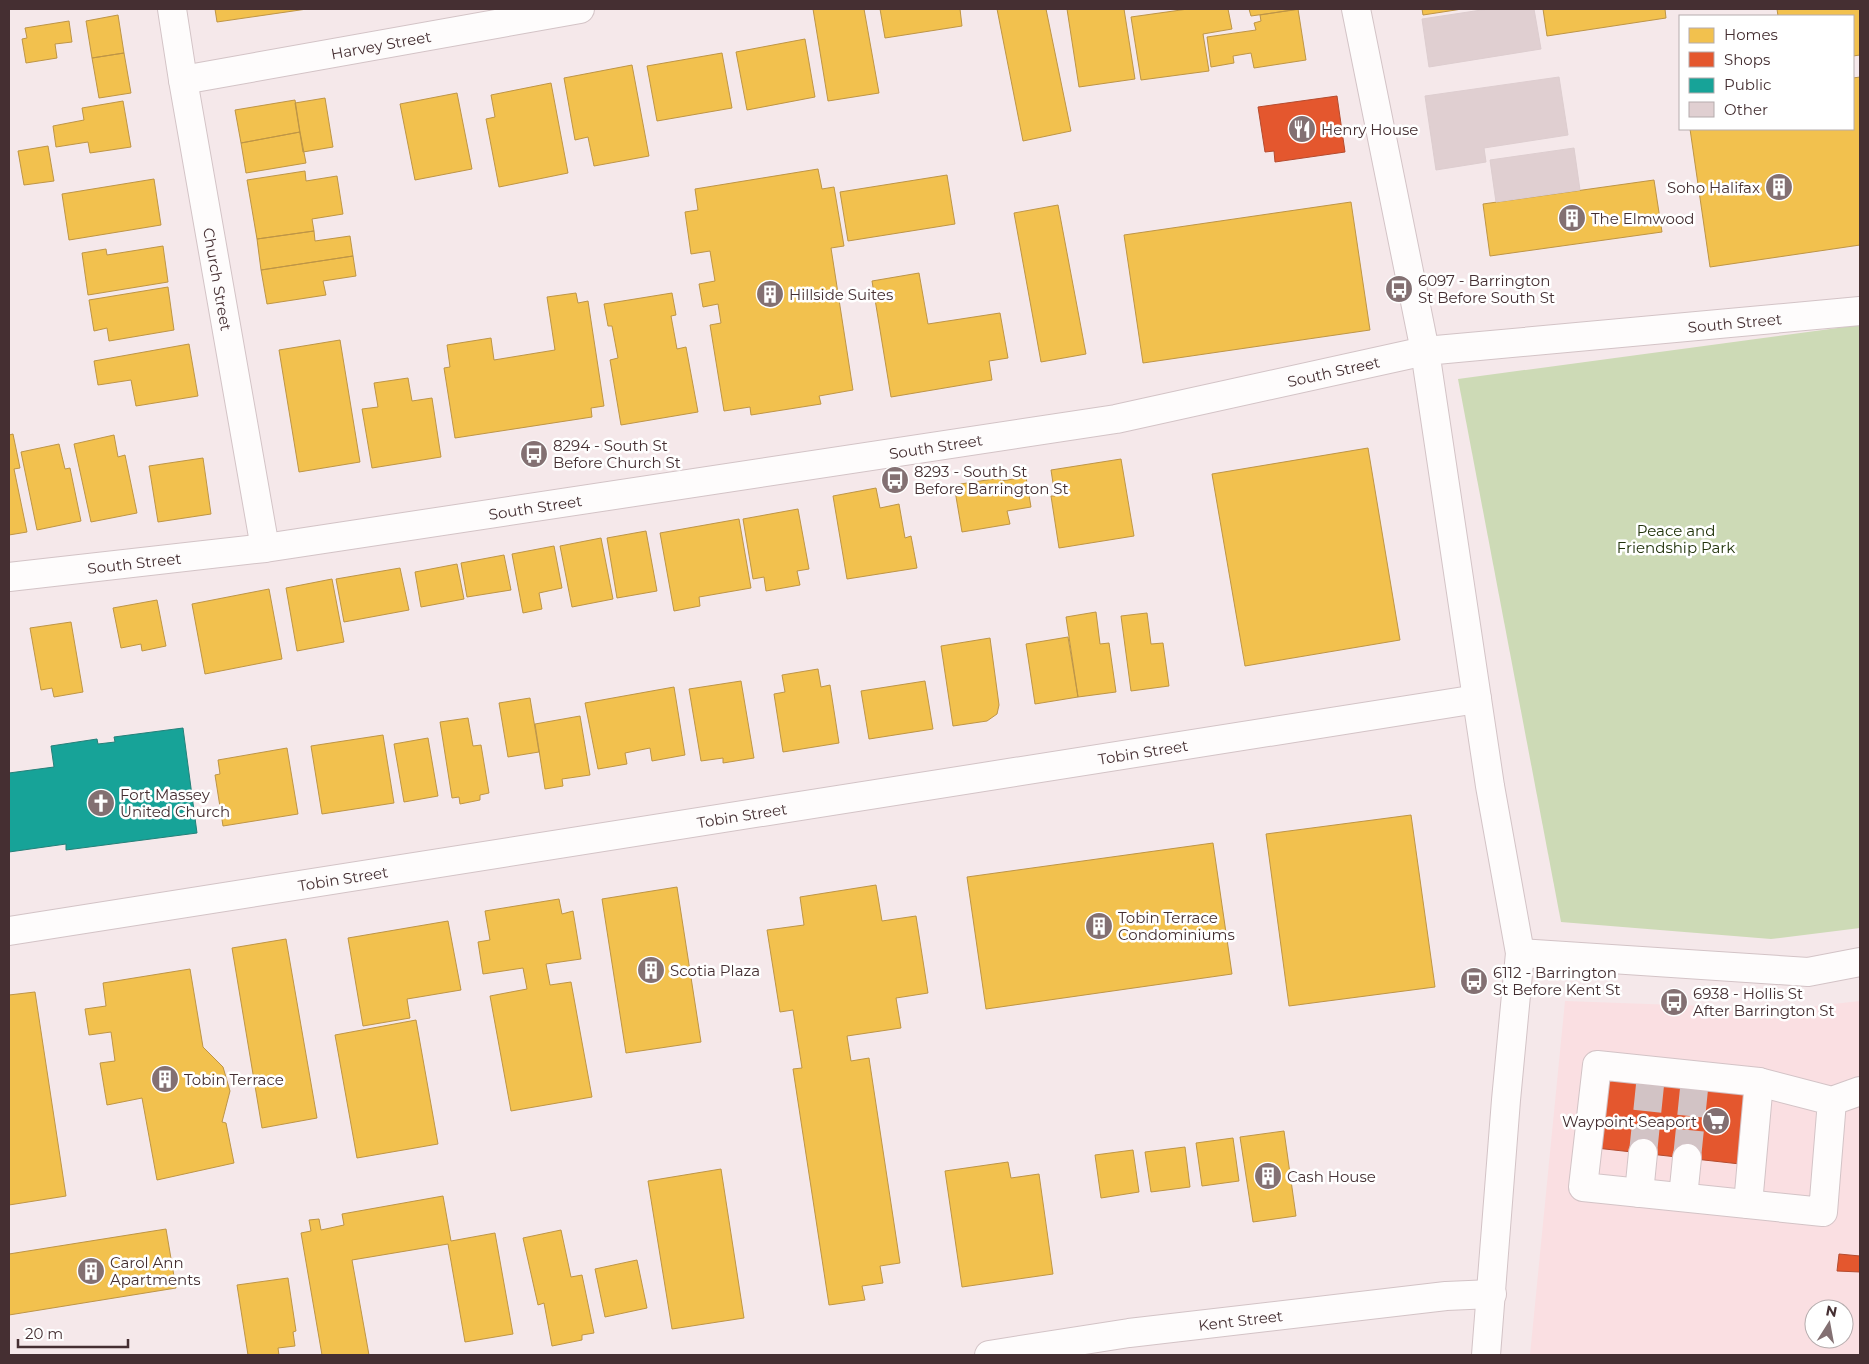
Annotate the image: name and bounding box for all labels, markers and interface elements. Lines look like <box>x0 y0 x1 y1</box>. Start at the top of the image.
legend <box>1679 15 1854 130</box>
text: Homes <box>1724 25 1778 44</box>
street label: Harvey Street <box>329 26 433 63</box>
text: Shops <box>1724 50 1770 69</box>
text: Public <box>1724 75 1772 94</box>
text: Other <box>1724 100 1768 119</box>
restaurant icon: Henry House <box>1287 114 1317 144</box>
place label: Henry House <box>1321 120 1418 139</box>
building icon: Soho Halifax <box>1764 172 1794 202</box>
place label: Soho Halifax <box>1667 178 1760 197</box>
building icon: The Elmwood <box>1557 203 1587 233</box>
place label: The Elmwood <box>1591 209 1695 228</box>
street label: Church Street <box>200 226 236 332</box>
place label: 6097 - Barrington St Before South St <box>1418 271 1555 307</box>
bus stop icon: 6097 - Barrington St Before South St <box>1384 274 1414 304</box>
building icon: Hillside Suites <box>755 279 785 309</box>
place label: Hillside Suites <box>789 285 893 304</box>
street label: South Street <box>1687 309 1783 336</box>
street label: South Street <box>1285 352 1382 391</box>
street label: South Street <box>888 430 984 463</box>
place label: 8294 - South St Before Church St <box>553 436 681 472</box>
bus stop icon: 8294 - South St Before Church St <box>519 439 549 469</box>
place label: 8293 - South St Before Barrington St <box>914 462 1069 498</box>
bus stop icon: 8293 - South St Before Barrington St <box>880 465 910 495</box>
street label: South Street <box>487 491 583 523</box>
park label: Peace and Friendship Park <box>1617 521 1735 557</box>
street label: South Street <box>86 548 182 578</box>
street label: Tobin Street <box>1097 735 1189 768</box>
place label: Fort Massey United Church <box>120 785 230 821</box>
church icon: Fort Massey United Church <box>86 788 116 818</box>
street label: Tobin Street <box>696 799 788 832</box>
street label: Tobin Street <box>296 862 389 895</box>
place label: Tobin Terrace Condominiums <box>1118 908 1235 944</box>
building icon: Tobin Terrace Condominiums <box>1084 911 1114 941</box>
building icon: Scotia Plaza <box>636 955 666 985</box>
place label: Scotia Plaza <box>670 961 760 980</box>
place label: 6112 - Barrington St Before Kent St <box>1493 963 1621 999</box>
bus stop icon: 6112 - Barrington St Before Kent St <box>1459 966 1489 996</box>
place label: 6938 - Hollis St After Barrington St <box>1693 984 1835 1020</box>
bus stop icon: 6938 - Hollis St After Barrington St <box>1659 987 1689 1017</box>
building icon: Tobin Terrace <box>150 1064 180 1094</box>
place label: Tobin Terrace <box>184 1070 284 1089</box>
supermarket icon: Waypoint Seaport <box>1701 1106 1731 1136</box>
place label: Waypoint Seaport <box>1562 1112 1697 1131</box>
building icon: Cash House <box>1253 1161 1283 1191</box>
place label: Cash House <box>1287 1167 1376 1186</box>
place label: Carol Ann Apartments <box>110 1253 201 1289</box>
building icon: Carol Ann Apartments <box>76 1256 106 1286</box>
north arrow <box>1804 1299 1854 1349</box>
text: N <box>1824 1301 1839 1321</box>
street label: Kent Street <box>1197 1306 1284 1334</box>
scale bar <box>18 1316 128 1348</box>
text: 20 m <box>25 1324 63 1343</box>

